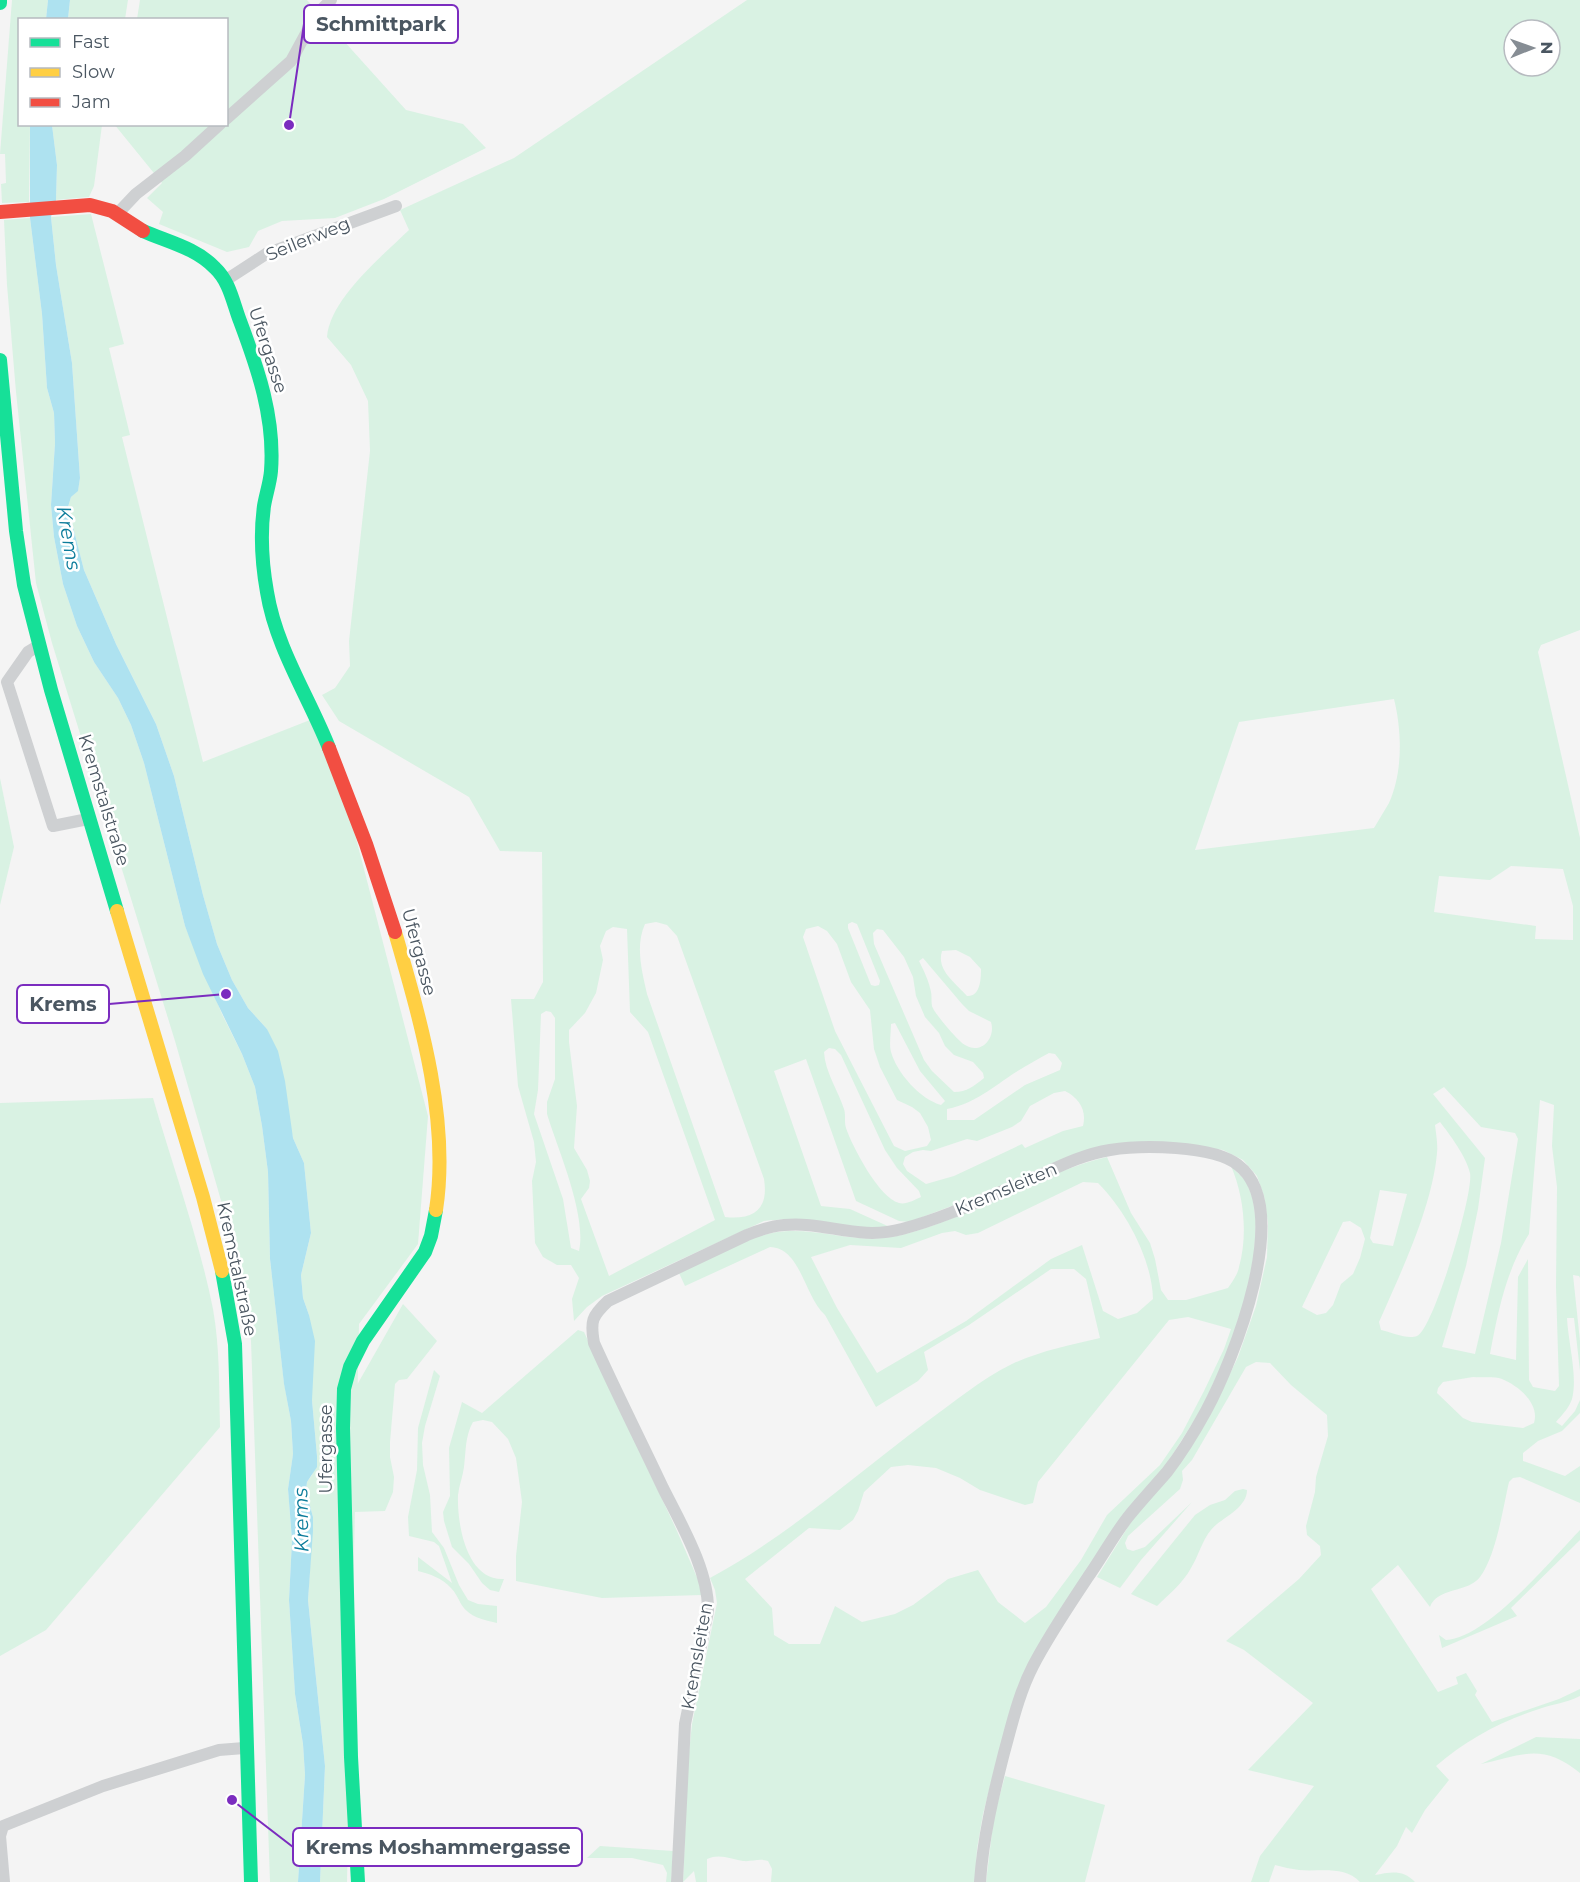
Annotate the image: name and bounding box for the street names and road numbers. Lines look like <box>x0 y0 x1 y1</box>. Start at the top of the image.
street label: Seilerweg <box>263 212 353 266</box>
street label: Ufergasse <box>244 304 292 396</box>
street label: Kremstalstraße <box>73 731 135 869</box>
street label: Ufergasse <box>397 906 441 998</box>
street label: Kremsleiten <box>952 1158 1060 1220</box>
street label: Kremstalstraße <box>212 1200 262 1338</box>
street label: Ufergasse <box>315 1404 337 1494</box>
street label: Kremsleiten <box>677 1601 717 1711</box>

